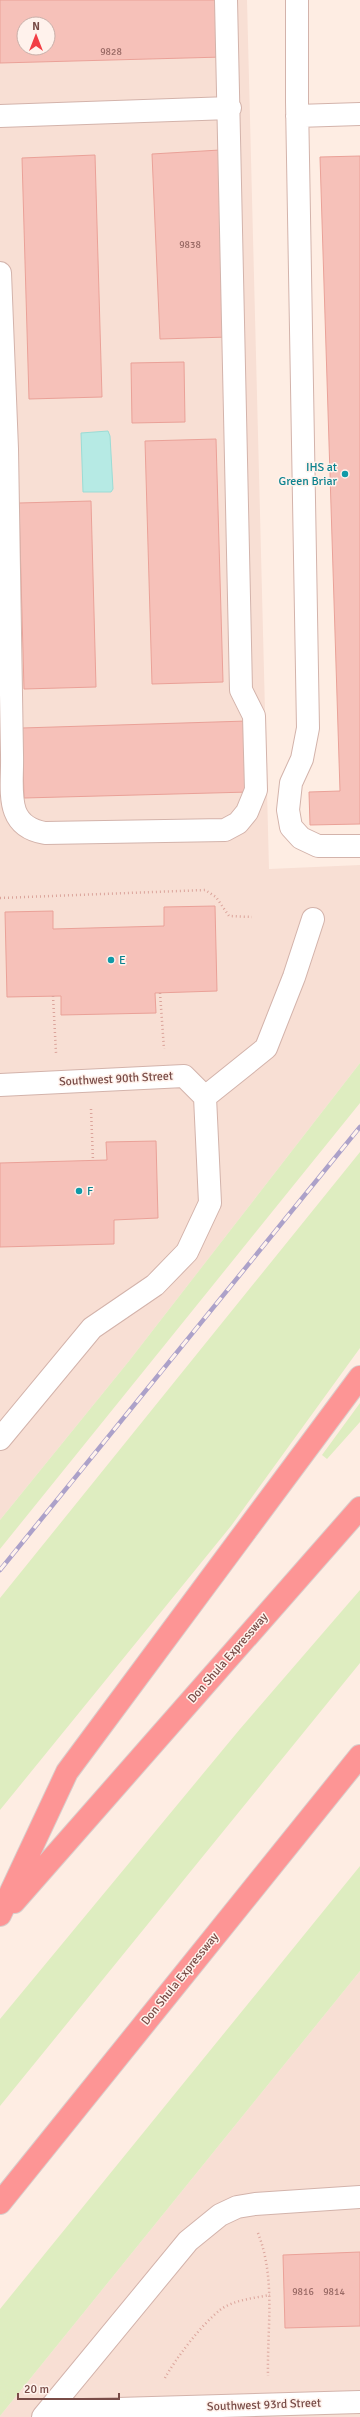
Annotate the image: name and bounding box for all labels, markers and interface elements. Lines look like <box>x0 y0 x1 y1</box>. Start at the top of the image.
north arrow <box>16 16 56 56</box>
text: N <box>32 20 40 33</box>
house number: 9828 <box>100 46 122 58</box>
house number: 9838 <box>179 239 201 251</box>
place label: IHS at Green Briar <box>278 460 338 489</box>
marker: IHS at Green Briar <box>340 469 350 479</box>
place label: E <box>119 953 126 968</box>
marker: E <box>106 955 116 965</box>
street label: Southwest 90th Street <box>59 1069 173 1089</box>
place label: F <box>87 1184 93 1199</box>
marker: F <box>74 1186 84 1196</box>
street label: Don Shula Expressway <box>185 1610 272 1706</box>
street label: Don Shula Expressway <box>138 1929 222 2028</box>
house number: 9816 <box>292 2286 314 2298</box>
house number: 9814 <box>323 2286 345 2298</box>
scale bar <box>18 2375 119 2401</box>
text: 20 m <box>24 2382 49 2397</box>
street label: Southwest 93rd Street <box>207 2396 321 2414</box>

